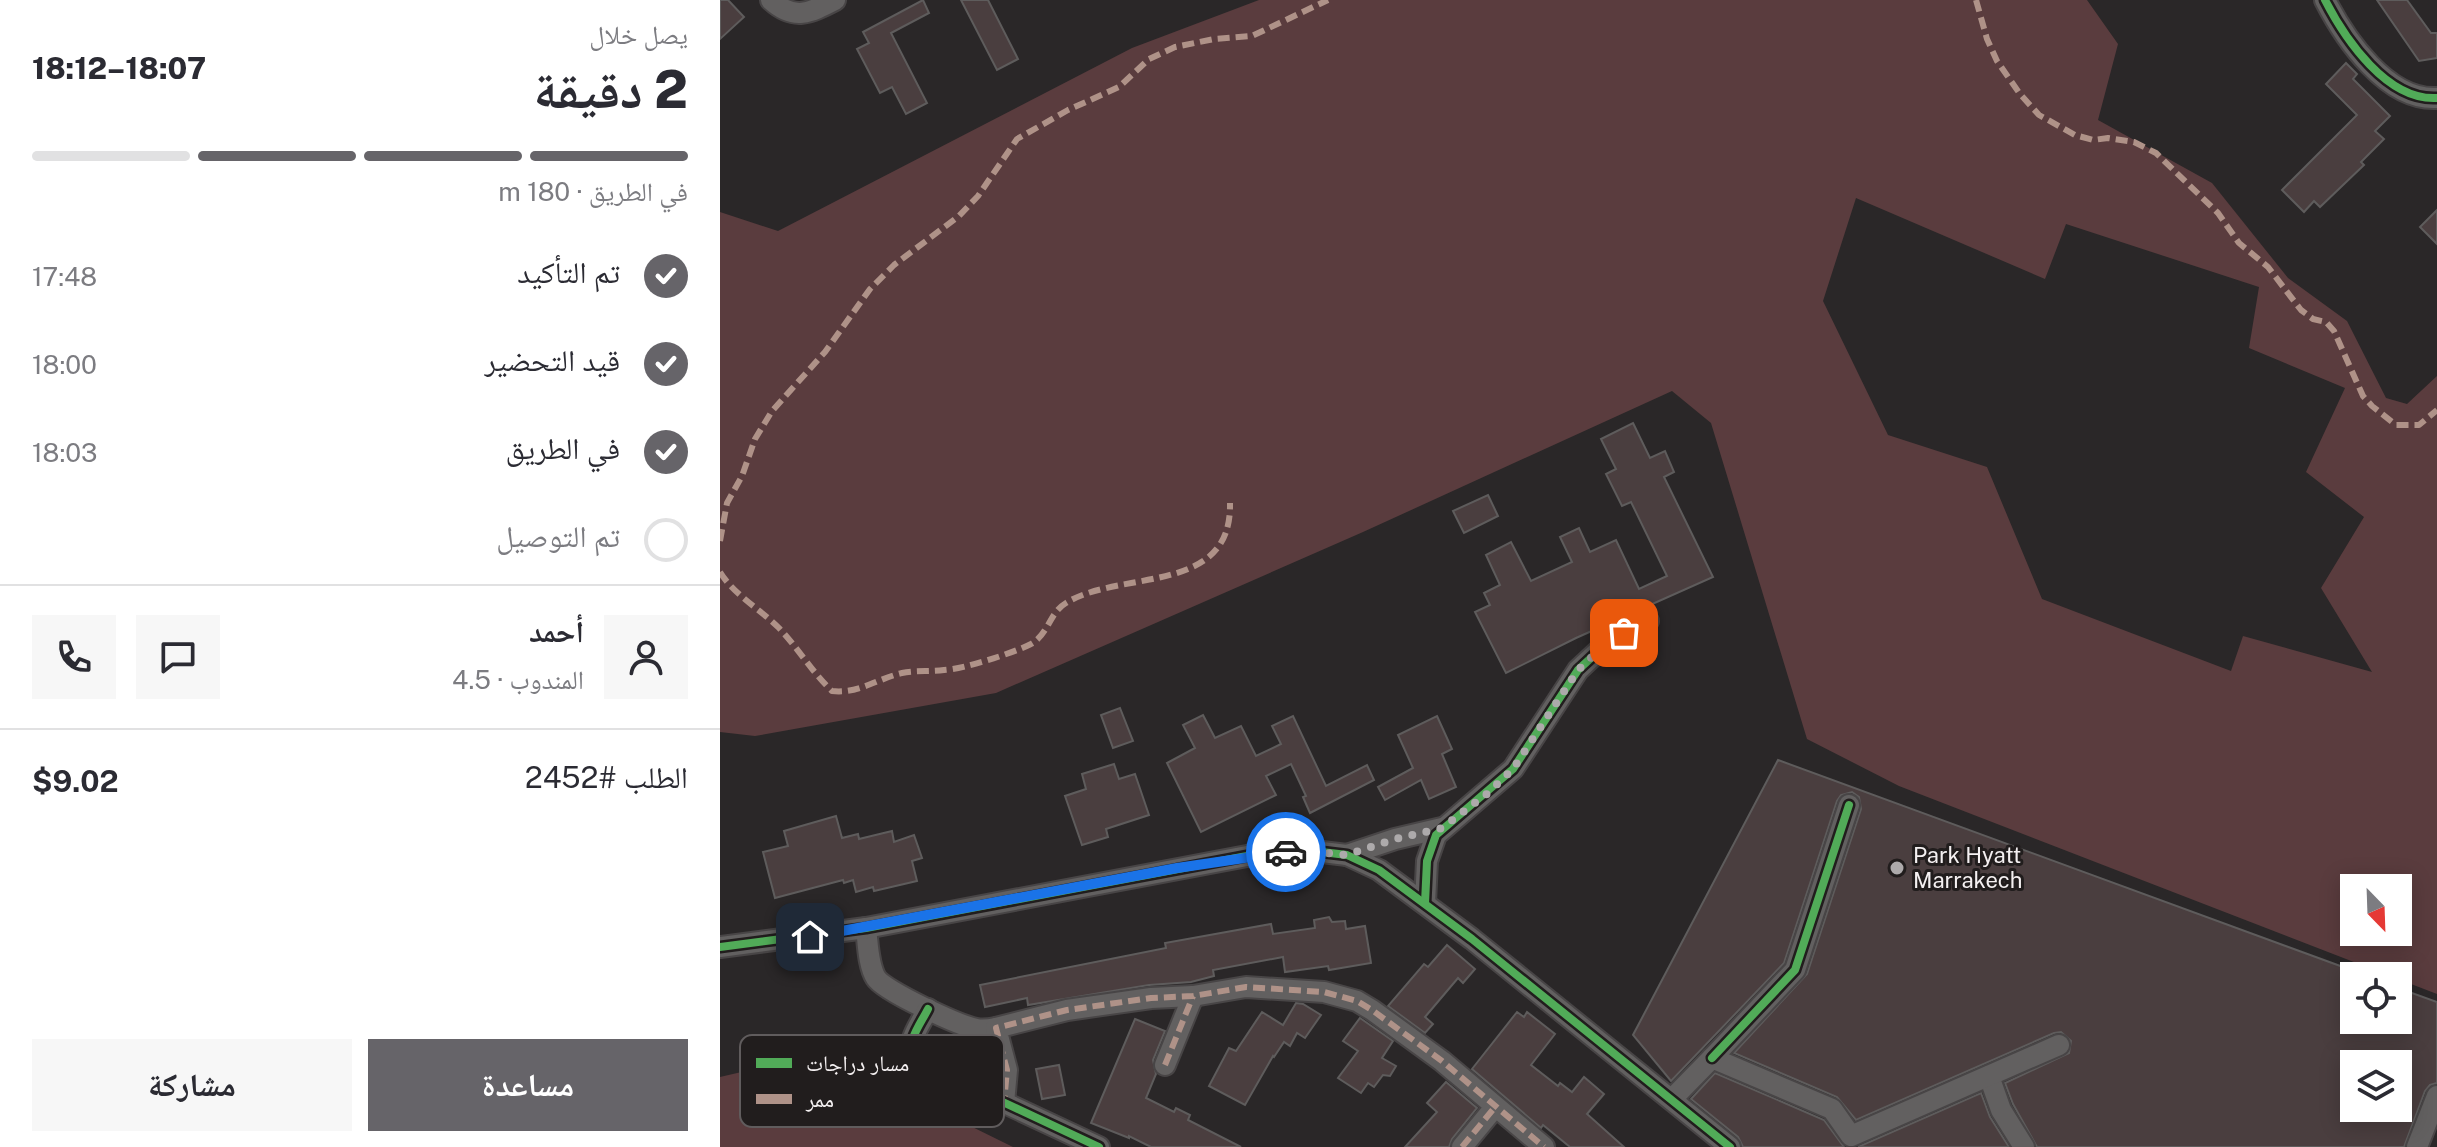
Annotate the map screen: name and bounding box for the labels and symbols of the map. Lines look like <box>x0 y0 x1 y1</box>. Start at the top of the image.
pin <box>1590 599 1658 667</box>
courier <box>1246 812 1326 892</box>
place label: Park Hyatt Marrakech <box>1913 842 2022 893</box>
marker: Park Hyatt Marrakech <box>1888 859 1906 877</box>
north arrow <box>2340 874 2412 946</box>
pin <box>776 903 844 971</box>
legend <box>740 1035 1004 1127</box>
text: مسار دراجات <box>806 1050 909 1076</box>
text: ممر <box>805 1086 834 1112</box>

